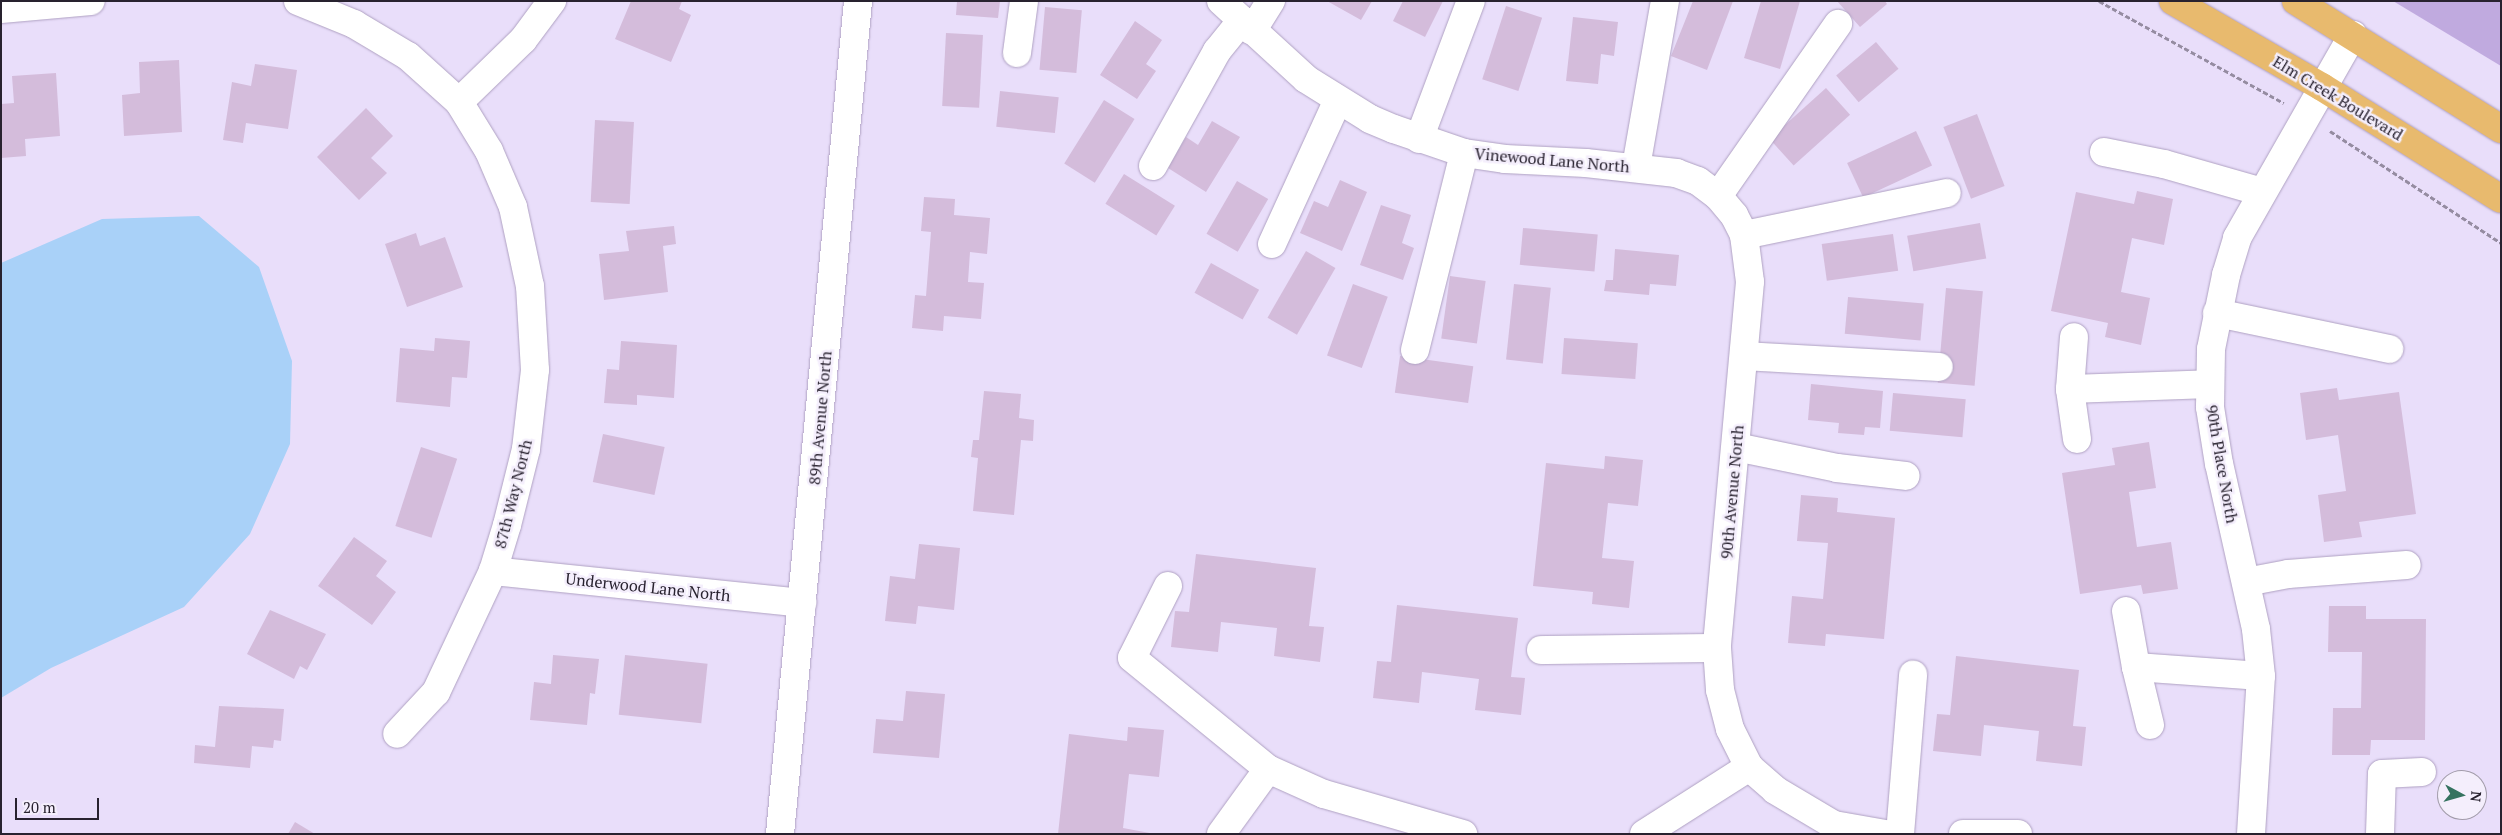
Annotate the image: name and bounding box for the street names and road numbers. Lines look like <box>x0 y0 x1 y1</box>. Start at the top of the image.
street label: Elm Creek Boulevard <box>2270 52 2406 144</box>
street label: Vinewood Lane North <box>1474 144 1630 176</box>
street label: 89th Avenue North <box>805 350 835 486</box>
street label: 90th Place North <box>2202 403 2242 525</box>
street label: 90th Avenue North <box>1717 424 1747 560</box>
street label: 87th Way North <box>490 438 536 550</box>
street label: Underwood Lane North <box>565 569 731 605</box>

